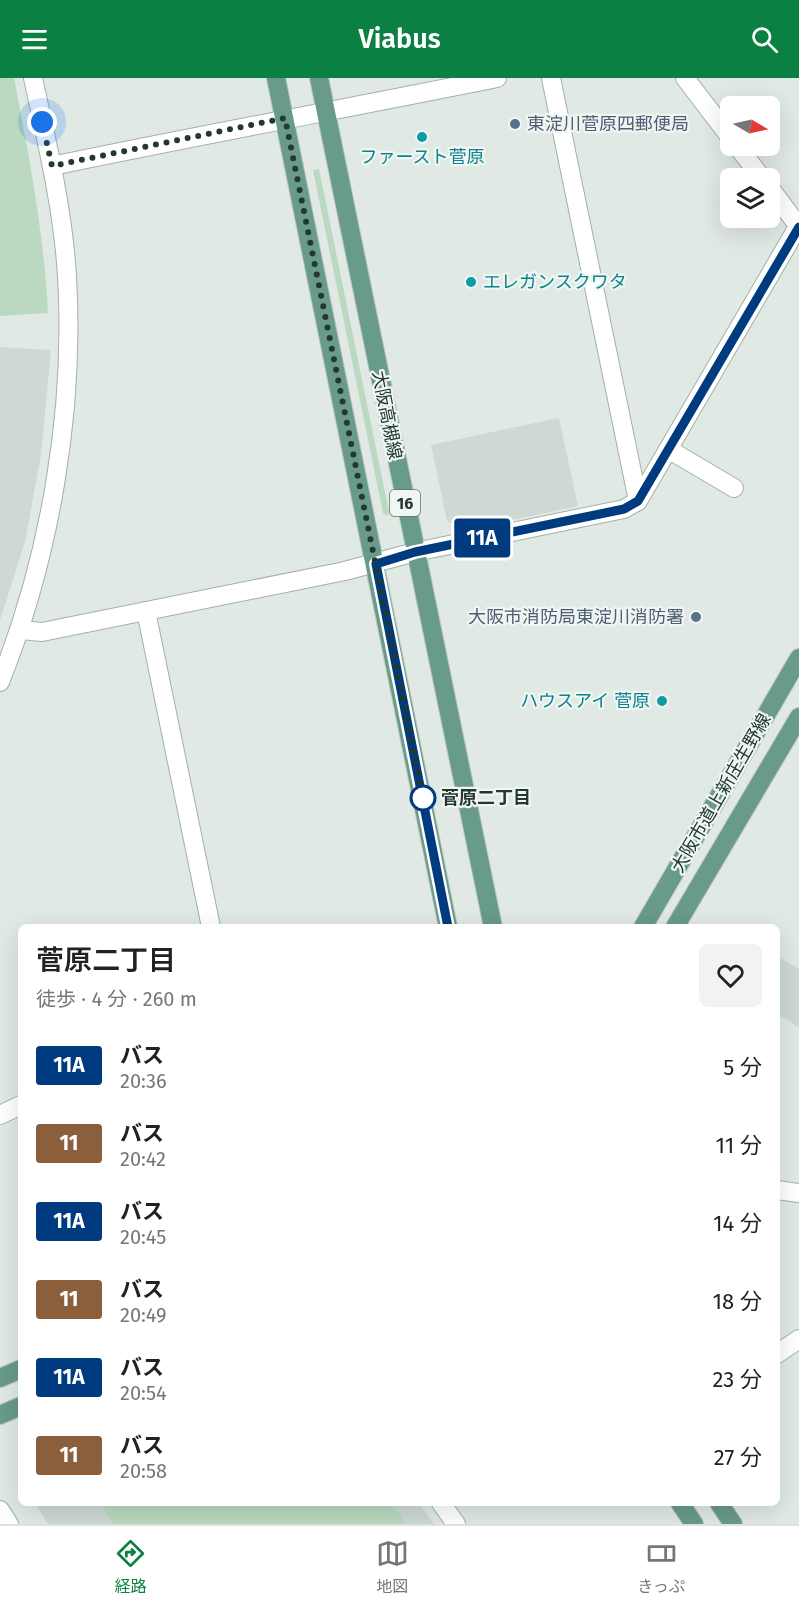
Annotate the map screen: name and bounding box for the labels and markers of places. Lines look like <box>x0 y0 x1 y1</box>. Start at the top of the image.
place label: 東淀川菅原四郵便局 <box>527 113 689 135</box>
marker: 東淀川菅原四郵便局 <box>508 117 522 131</box>
marker: ファースト菅原 <box>415 130 429 144</box>
place label: ファースト菅原 <box>359 146 485 168</box>
place label: エレガンスクワタ <box>483 271 627 293</box>
marker: エレガンスクワタ <box>464 275 478 289</box>
place label: 大阪市消防局東淀川消防署 <box>468 606 684 628</box>
marker: 大阪市消防局東淀川消防署 <box>689 610 703 624</box>
place label: ハウスアイ 菅原 <box>520 690 650 712</box>
marker: ハウスアイ 菅原 <box>655 694 669 708</box>
marker: 菅原二丁目 <box>410 785 436 811</box>
place label: 菅原二丁目 <box>441 787 531 809</box>

